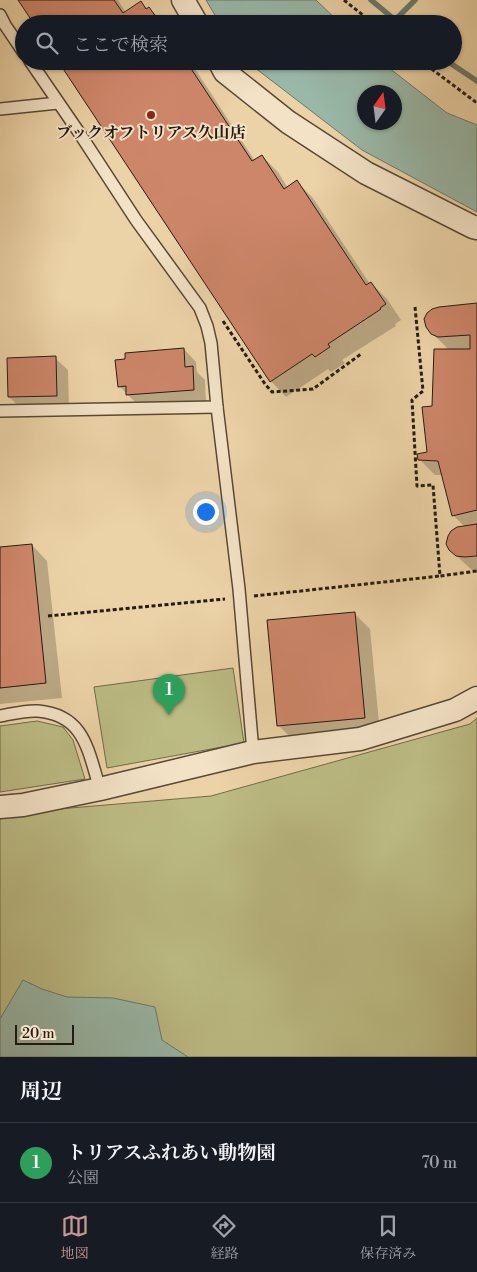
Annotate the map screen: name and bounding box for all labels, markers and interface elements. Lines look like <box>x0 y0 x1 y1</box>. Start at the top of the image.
search box <box>15 15 462 70</box>
icon: search <box>33 29 61 57</box>
text: ここで検索 <box>73 33 168 57</box>
north arrow <box>357 85 402 130</box>
marker: ブックオフトリアス久山店 <box>145 109 157 121</box>
place label: ブックオフトリアス久山店 <box>56 123 246 143</box>
your location <box>193 499 219 525</box>
pin: 1 <box>153 674 185 715</box>
scale bar <box>15 1022 74 1045</box>
text: 20 m <box>22 1025 54 1043</box>
text: 周辺 <box>20 1079 62 1105</box>
text: トリアスふれあい動物園 <box>67 1141 275 1165</box>
text: 1 <box>32 1153 40 1173</box>
text: 70 m <box>421 1153 457 1173</box>
text: 公園 <box>67 1168 99 1188</box>
tab: 地図 <box>61 1212 89 1263</box>
tab: 経路 <box>210 1212 238 1263</box>
tab: 保存済み <box>360 1212 416 1263</box>

